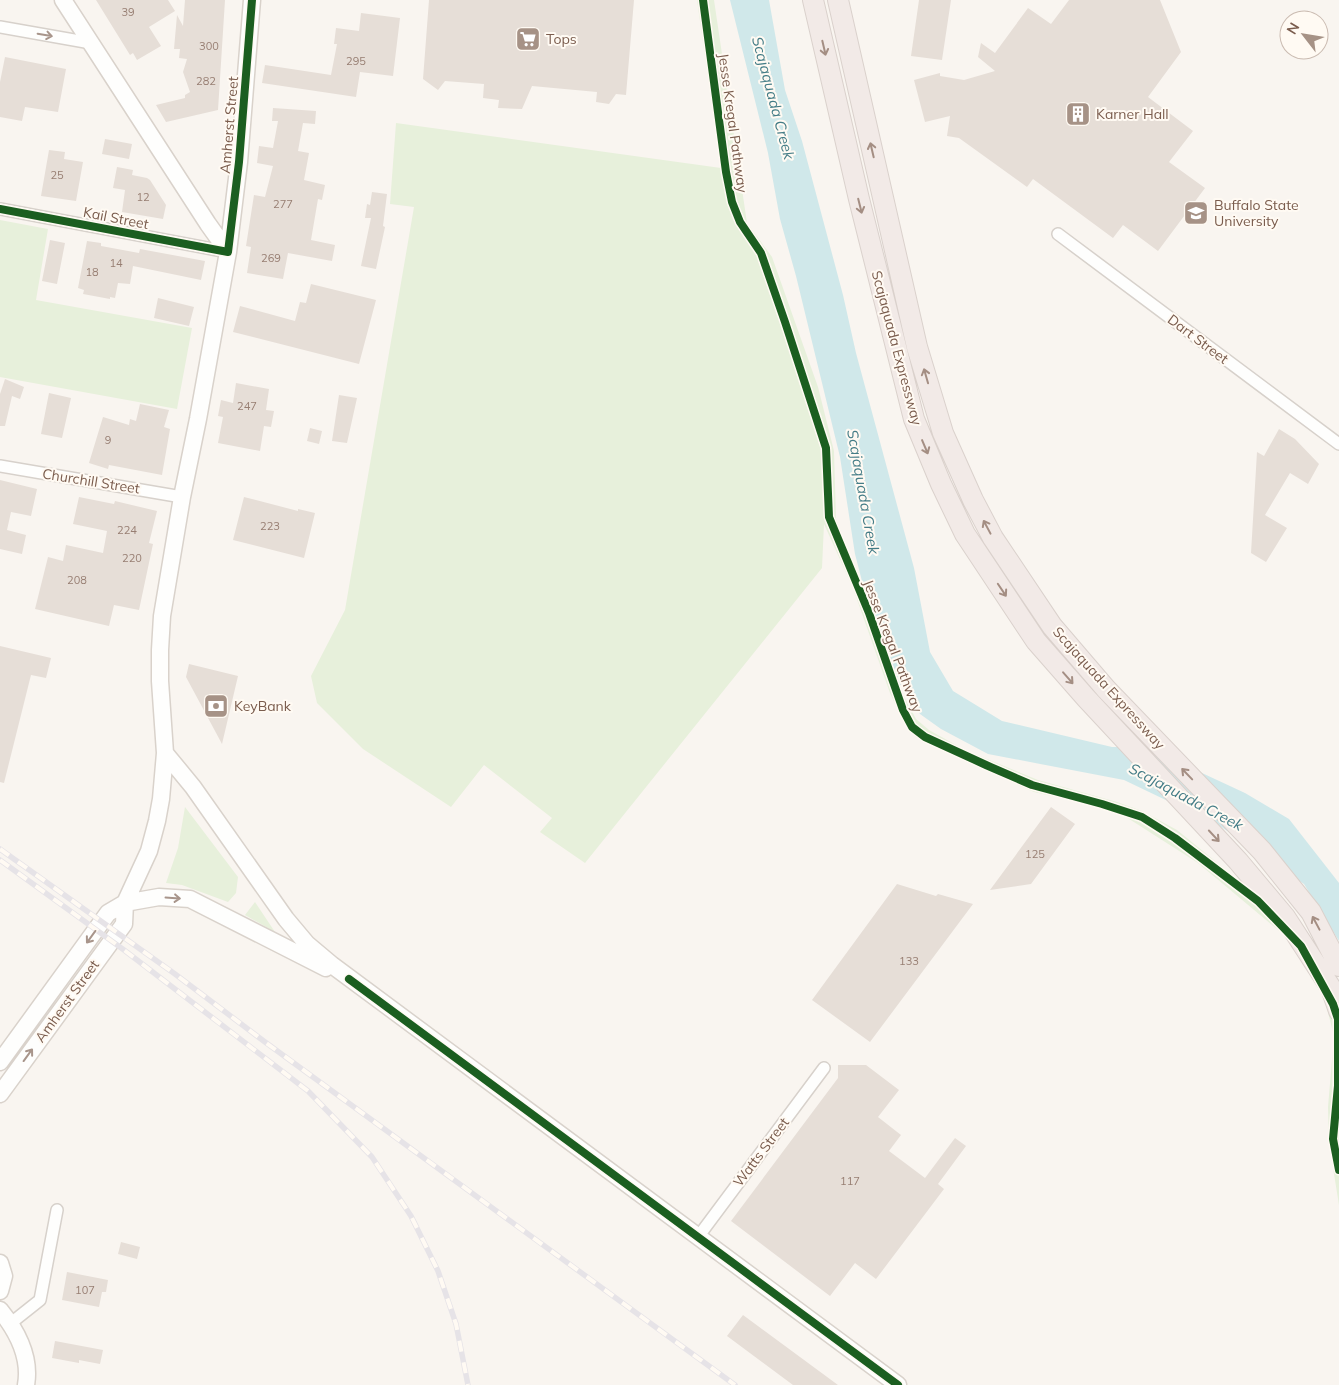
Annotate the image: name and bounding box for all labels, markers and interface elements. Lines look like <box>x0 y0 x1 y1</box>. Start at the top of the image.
house number: 39 <box>121 5 135 19</box>
north arrow <box>1279 10 1329 60</box>
text: N <box>1282 19 1303 37</box>
supermarket icon: Tops <box>515 26 541 52</box>
place label: Tops <box>546 30 577 48</box>
one-way arrow <box>37 31 53 41</box>
water label: Scajaquada Creek <box>748 34 799 163</box>
house number: 300 <box>199 39 219 53</box>
one-way arrow <box>820 39 829 55</box>
street label: Jesse Kregal Pathway <box>714 52 752 194</box>
house number: 295 <box>346 54 366 68</box>
house number: 282 <box>196 74 216 88</box>
street label: Amherst Street <box>216 76 242 174</box>
building icon: Karner Hall <box>1065 101 1091 127</box>
place label: Karner Hall <box>1096 105 1169 123</box>
one-way arrow <box>867 143 877 159</box>
house number: 25 <box>50 168 64 182</box>
house number: 12 <box>136 190 150 204</box>
place label: Buffalo State University <box>1214 196 1299 230</box>
house number: 277 <box>273 197 293 211</box>
one-way arrow <box>856 197 865 213</box>
school or university icon: Buffalo State University <box>1183 200 1209 226</box>
street label: Kail Street <box>82 203 150 233</box>
house number: 269 <box>261 251 281 265</box>
house number: 14 <box>109 256 123 270</box>
house number: 18 <box>85 265 99 279</box>
street label: Scajaquada Expressway <box>868 269 926 428</box>
street label: Dart Street <box>1164 310 1232 368</box>
one-way arrow <box>921 369 931 385</box>
house number: 247 <box>237 399 257 413</box>
water label: Scajaquada Creek <box>843 428 884 557</box>
house number: 9 <box>105 433 111 447</box>
one-way arrow <box>921 439 931 454</box>
street label: Churchill Street <box>41 464 141 498</box>
house number: 223 <box>260 519 280 533</box>
one-way arrow <box>982 519 992 534</box>
house number: 224 <box>117 523 137 537</box>
house number: 220 <box>122 551 142 565</box>
house number: 208 <box>67 573 87 587</box>
street label: Jesse Kregal Pathway <box>859 577 927 715</box>
one-way arrow <box>997 582 1007 596</box>
street label: Scajaquada Expressway <box>1049 623 1169 754</box>
one-way arrow <box>1062 671 1073 684</box>
bank icon: KeyBank <box>203 693 229 719</box>
place label: KeyBank <box>234 697 292 715</box>
water label: Scajaquada Creek <box>1126 758 1248 835</box>
one-way arrow <box>1181 767 1193 780</box>
one-way arrow <box>1208 829 1220 842</box>
house number: 125 <box>1025 847 1045 861</box>
one-way arrow <box>165 893 181 902</box>
one-way arrow <box>1311 915 1321 930</box>
one-way arrow <box>86 930 96 944</box>
house number: 133 <box>899 954 919 968</box>
street label: Amherst Street <box>31 956 103 1046</box>
one-way arrow <box>23 1048 33 1062</box>
street label: Watts Street <box>729 1114 793 1190</box>
house number: 117 <box>840 1174 860 1188</box>
house number: 107 <box>75 1283 95 1297</box>

